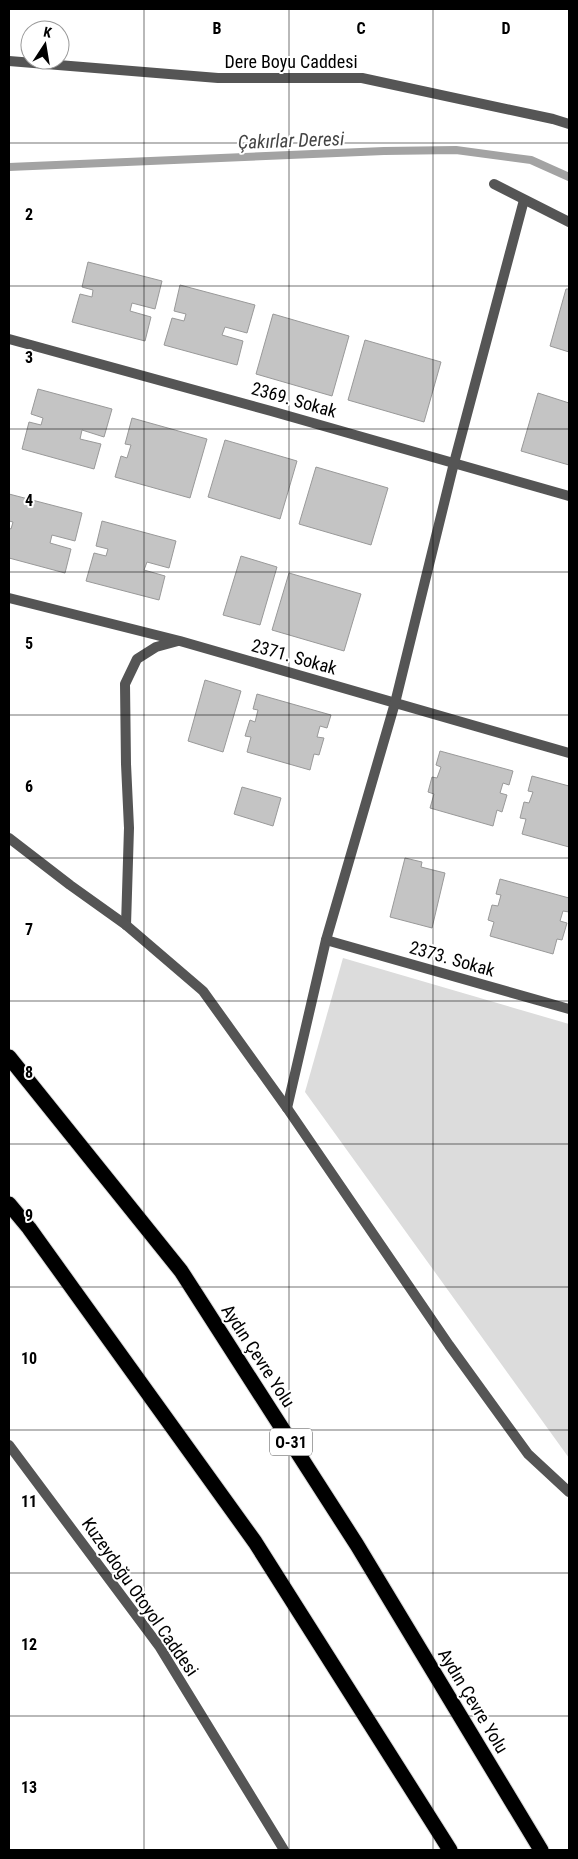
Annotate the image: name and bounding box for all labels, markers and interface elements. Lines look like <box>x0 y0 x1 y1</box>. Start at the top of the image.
text: B <box>213 19 222 38</box>
text: C <box>356 19 366 38</box>
text: D <box>501 19 511 38</box>
north arrow <box>20 20 70 70</box>
text: K <box>42 24 53 41</box>
street label: Dere Boyu Caddesi <box>224 51 358 72</box>
water label: Çakırlar Deresi <box>237 127 345 154</box>
text: 2 <box>25 205 33 224</box>
text: 3 <box>25 348 33 367</box>
street label: 2369. Sokak <box>249 377 339 422</box>
text: 4 <box>25 491 33 510</box>
text: 5 <box>25 634 33 653</box>
street label: 2371. Sokak <box>249 634 339 679</box>
text: 6 <box>25 777 33 796</box>
text: 7 <box>25 920 33 939</box>
street label: 2373. Sokak <box>407 936 497 981</box>
text: 8 <box>25 1063 33 1082</box>
text: 9 <box>25 1206 33 1225</box>
street label: Aydın Çevre Yolu <box>217 1300 299 1411</box>
text: 10 <box>21 1349 37 1368</box>
road number: O-31 <box>270 1428 312 1455</box>
text: 11 <box>21 1492 37 1511</box>
street label: Kuzeydoğu Otoyol Caddesi <box>78 1513 203 1680</box>
text: 12 <box>21 1635 37 1654</box>
street label: Aydın Çevre Yolu <box>434 1645 513 1757</box>
text: 13 <box>21 1778 37 1797</box>

